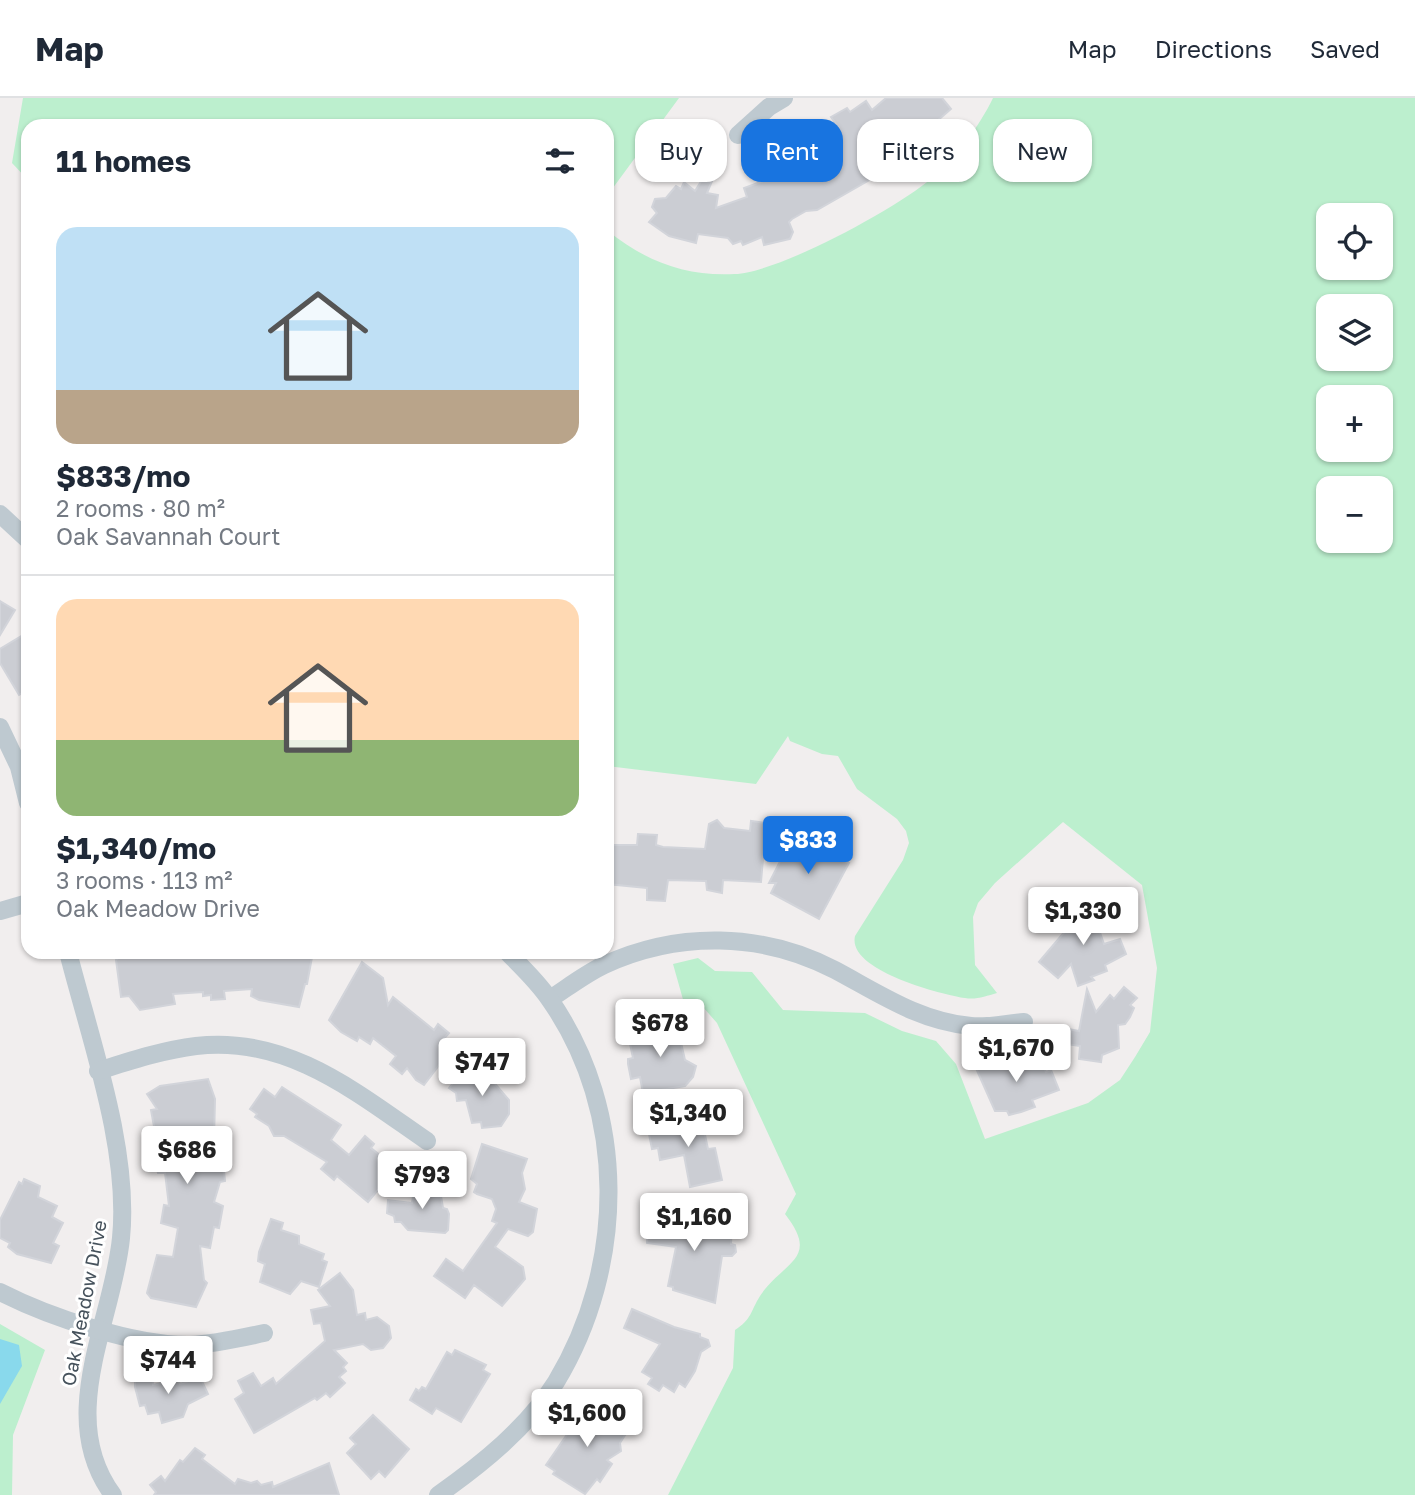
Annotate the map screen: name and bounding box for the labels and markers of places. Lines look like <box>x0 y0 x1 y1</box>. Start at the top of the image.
pin: $833 <box>767 816 849 876</box>
pin: $1,330 <box>1026 888 1140 947</box>
pin: $678 <box>619 1000 701 1059</box>
pin: $1,670 <box>959 1024 1073 1084</box>
pin: $747 <box>441 1038 523 1098</box>
pin: $1,340 <box>631 1090 745 1149</box>
pin: $686 <box>146 1126 228 1186</box>
pin: $793 <box>381 1152 463 1211</box>
pin: $1,160 <box>637 1194 751 1253</box>
pin: $744 <box>127 1336 209 1396</box>
pin: $1,600 <box>530 1390 644 1449</box>

